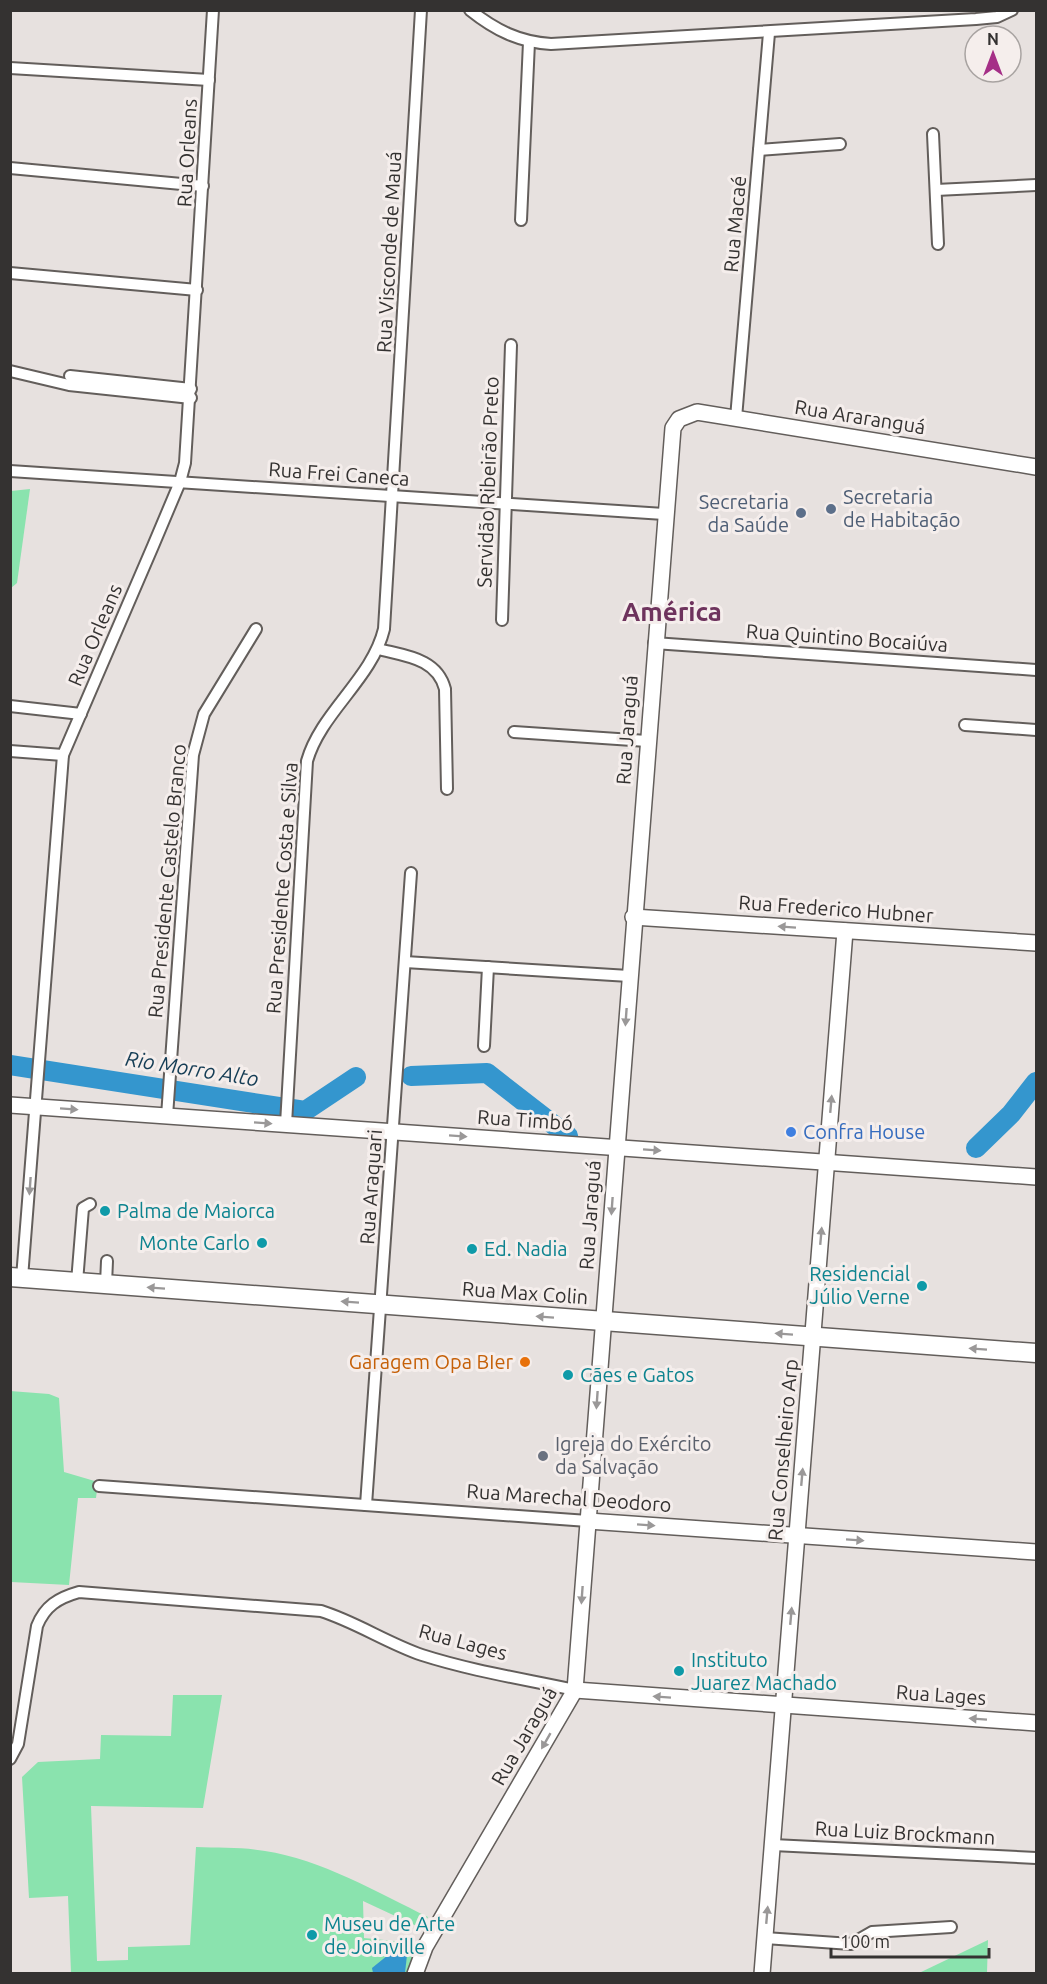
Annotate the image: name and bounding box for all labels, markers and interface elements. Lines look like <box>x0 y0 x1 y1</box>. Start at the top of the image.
north arrow <box>963 24 1023 84</box>
text: N <box>987 30 999 48</box>
street label: Rua Orleans <box>172 98 201 208</box>
street label: Rua Visconde de Mauá <box>372 151 405 353</box>
street label: Rua Macaé <box>719 175 750 273</box>
street label: Servidão Ribeirão Preto <box>472 376 503 588</box>
street label: Rua Araranguá <box>793 395 927 438</box>
street label: Rua Frei Caneca <box>268 457 410 490</box>
place label: Secretaria de Habitação <box>843 485 960 531</box>
place label: Secretaria da Saúde <box>699 490 789 536</box>
marker: Secretaria de Habitação <box>824 502 838 516</box>
marker: Secretaria da Saúde <box>794 506 808 520</box>
street label: Rua Orleans <box>63 580 126 689</box>
district label: América <box>622 597 722 626</box>
street label: Rua Quintino Bocaiúva <box>745 619 949 656</box>
street label: Rua Jaraguá <box>611 674 642 786</box>
street label: Rua Presidente Castelo Branco <box>143 743 190 1019</box>
street label: Rua Presidente Costa e Silva <box>261 761 302 1014</box>
street label: Rua Frederico Hubner <box>738 890 935 927</box>
one-way arrow <box>777 922 796 932</box>
one-way arrow <box>621 1008 631 1027</box>
water label: Rio Morro Alto <box>124 1046 260 1090</box>
one-way arrow <box>827 1095 836 1114</box>
one-way arrow <box>59 1104 78 1114</box>
street label: Rua Timbó <box>476 1105 574 1134</box>
one-way arrow <box>254 1118 273 1127</box>
place label: Confra House <box>803 1120 925 1143</box>
marker: Confra House <box>784 1125 798 1139</box>
street label: Rua Araquari <box>355 1129 386 1245</box>
one-way arrow <box>448 1132 467 1141</box>
one-way arrow <box>643 1146 662 1155</box>
street label: Rua Jaraguá <box>574 1159 605 1271</box>
one-way arrow <box>25 1176 34 1195</box>
one-way arrow <box>607 1197 616 1216</box>
place label: Palma de Maiorca <box>117 1199 275 1222</box>
marker: Palma de Maiorca <box>98 1204 112 1218</box>
one-way arrow <box>816 1227 826 1246</box>
place label: Monte Carlo <box>139 1231 250 1254</box>
marker: Monte Carlo <box>255 1236 269 1250</box>
place label: Ed. Nadia <box>484 1237 568 1260</box>
marker: Ed. Nadia <box>465 1242 479 1256</box>
place label: Residencial Júlio Verne <box>809 1262 910 1308</box>
street label: Rua Max Colin <box>461 1277 589 1308</box>
marker: Residencial Júlio Verne <box>915 1279 929 1293</box>
one-way arrow <box>146 1283 165 1293</box>
one-way arrow <box>341 1298 360 1307</box>
one-way arrow <box>535 1312 554 1321</box>
one-way arrow <box>774 1330 793 1339</box>
one-way arrow <box>969 1344 988 1354</box>
place label: Garagem Opa BIer <box>349 1350 513 1373</box>
marker: Garagem Opa BIer <box>518 1355 532 1369</box>
street label: Rua Conselheiro Arp <box>763 1358 802 1542</box>
place label: Cães e Gatos <box>580 1363 694 1386</box>
marker: Cães e Gatos <box>561 1368 575 1382</box>
one-way arrow <box>592 1391 602 1410</box>
place label: Igreja do Exército da Salvação <box>555 1432 711 1478</box>
marker: Igreja do Exército da Salvação <box>536 1449 550 1463</box>
one-way arrow <box>797 1468 807 1487</box>
street label: Rua Marechal Deodoro <box>466 1479 672 1516</box>
one-way arrow <box>637 1520 656 1529</box>
one-way arrow <box>846 1535 865 1544</box>
one-way arrow <box>577 1585 587 1604</box>
one-way arrow <box>786 1607 796 1626</box>
street label: Rua Lages <box>416 1619 510 1664</box>
place label: Instituto Juarez Machado <box>691 1648 837 1694</box>
marker: Instituto Juarez Machado <box>672 1664 686 1678</box>
street label: Rua Lages <box>895 1680 987 1709</box>
street label: Rua Jaraguá <box>486 1682 561 1789</box>
one-way arrow <box>653 1692 672 1701</box>
one-way arrow <box>969 1714 988 1723</box>
one-way arrow <box>540 1733 551 1749</box>
street label: Rua Luiz Brockmann <box>814 1816 996 1849</box>
one-way arrow <box>762 1906 772 1925</box>
place label: Museu de Arte de Joinville <box>324 1912 455 1958</box>
scale bar <box>831 1921 988 1959</box>
marker: Museu de Arte de Joinville <box>305 1928 319 1942</box>
text: 100 m <box>840 1931 890 1951</box>

